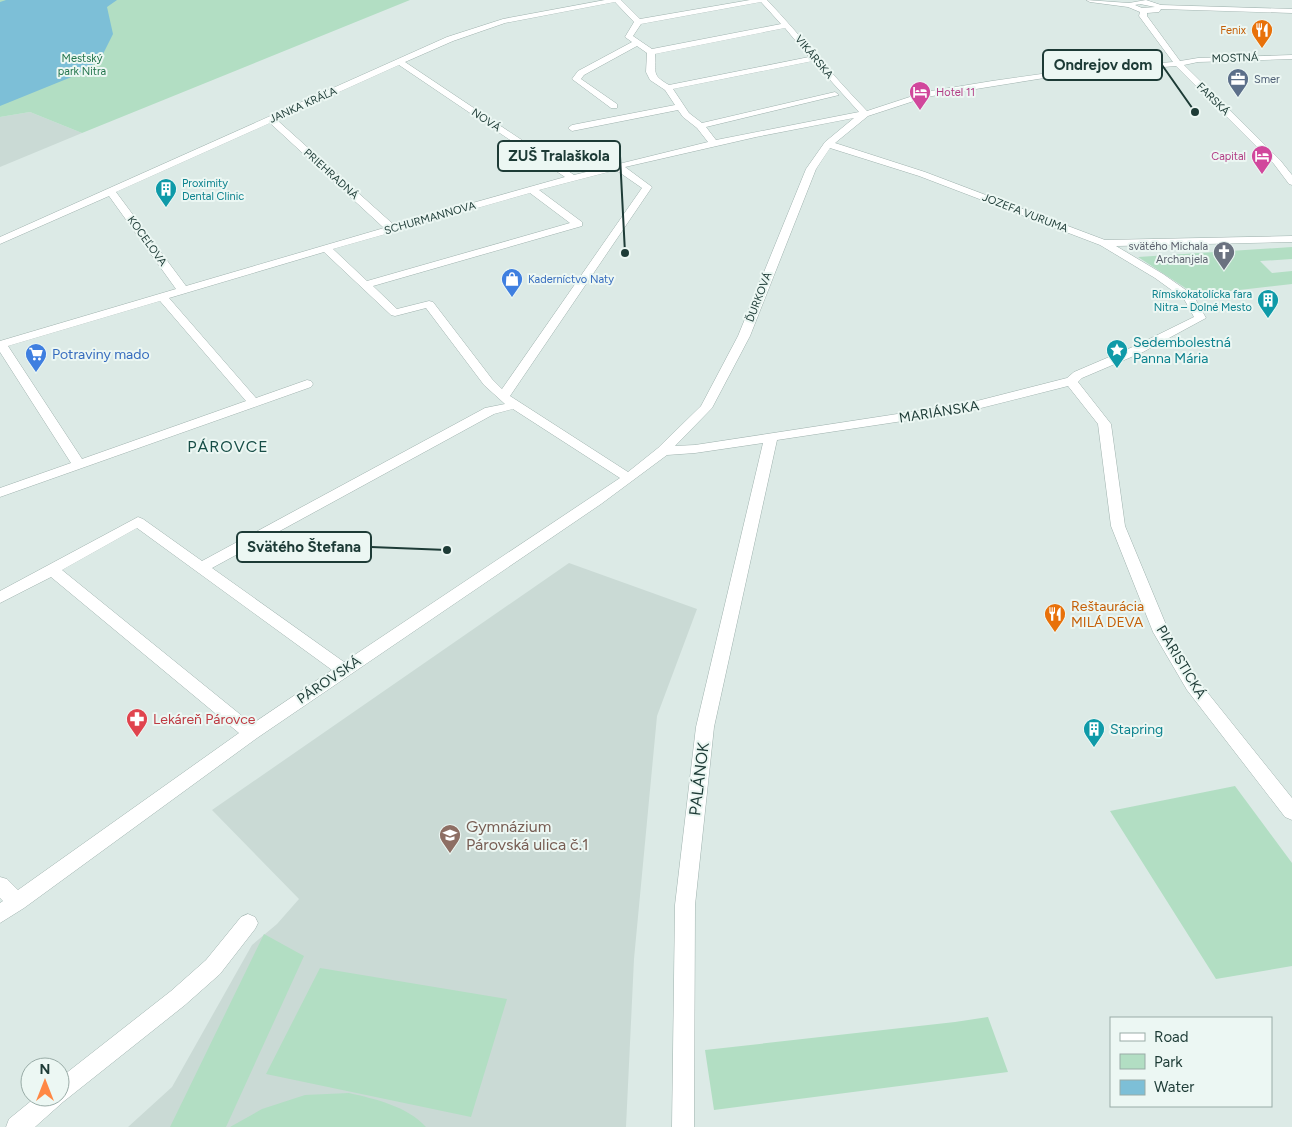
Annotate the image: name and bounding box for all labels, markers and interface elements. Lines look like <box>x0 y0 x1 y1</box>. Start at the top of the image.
restaurant icon: Fenix <box>1250 18 1274 49</box>
place label: Fenix <box>1220 24 1247 37</box>
street label: VIKÁRSKA <box>792 33 836 82</box>
callout: Ondrejov dom <box>1043 50 1162 80</box>
street label: MOSTNÁ <box>1211 51 1259 65</box>
park label: Mestský park Nitra <box>58 52 106 78</box>
text: Ondrejov dom <box>1054 56 1152 74</box>
office icon: Smer <box>1226 67 1250 98</box>
place label: Smer <box>1254 73 1280 86</box>
hotel icon: Hotel 11 <box>908 80 932 111</box>
street label: FARSKÁ <box>1194 80 1233 119</box>
street label: JANKA KRÁĽA <box>267 84 339 126</box>
place label: Hotel 11 <box>936 86 975 99</box>
street label: NOVÁ <box>469 106 503 135</box>
callout: ZUŠ Tralaškola <box>498 141 620 171</box>
hotel icon: Capital <box>1250 144 1274 175</box>
street label: PRIEHRADNÁ <box>301 146 361 202</box>
text: ZUŠ Tralaškola <box>508 147 610 165</box>
place label: Capital <box>1211 150 1246 163</box>
building icon: Proximity Dental Clinic <box>154 177 178 208</box>
place label: Proximity Dental Clinic <box>182 177 244 203</box>
street label: JOZEFA VURUMA <box>980 191 1070 236</box>
street label: SCHURMANNOVA <box>383 199 478 237</box>
street label: KOCEĽOVA <box>125 214 170 269</box>
place label: svätého Michala Archanjela <box>1129 240 1208 266</box>
church icon: svätého Michala Archanjela <box>1212 240 1236 271</box>
shop icon: Kaderníctvo Naty <box>500 267 524 298</box>
street label: ĎURKOVÁ <box>743 269 775 324</box>
place label: Kaderníctvo Naty <box>528 273 614 286</box>
place label: Rímskokatolícka fara Nitra – Dolné Mesto <box>1152 288 1252 314</box>
building icon: Rímskokatolícka fara Nitra – Dolné Mesto <box>1256 288 1280 319</box>
place label: Sedembolestná Panna Mária <box>1133 334 1231 367</box>
place icon: Sedembolestná Panna Mária <box>1105 338 1129 369</box>
supermarket icon: Potraviny mado <box>24 342 48 373</box>
place label: Potraviny mado <box>52 346 150 363</box>
street label: MARIÁNSKA <box>898 397 981 427</box>
district label: PÁROVCE <box>187 437 269 456</box>
callout: Svätého Štefana <box>237 532 371 562</box>
text: Svätého Štefana <box>247 538 361 556</box>
place label: Reštaurácia MILÁ DEVA <box>1071 598 1144 631</box>
restaurant icon: Reštaurácia MILÁ DEVA <box>1043 602 1067 633</box>
street label: PIARISTICKÁ <box>1153 622 1210 702</box>
street label: PÁROVSKÁ <box>294 652 365 708</box>
pharmacy icon: Lekáreň Párovce <box>125 707 149 738</box>
place label: Lekáreň Párovce <box>153 711 256 728</box>
building icon: Stapring <box>1082 717 1106 748</box>
place label: Stapring <box>1110 721 1163 738</box>
street label: PALÁNOK <box>685 741 713 817</box>
place label: Gymnázium Párovská ulica č.1 <box>466 817 589 854</box>
school or university icon: Gymnázium Párovská ulica č.1 <box>438 823 462 854</box>
legend <box>1110 1017 1272 1107</box>
text: Road <box>1154 1028 1189 1046</box>
text: Park <box>1154 1053 1183 1071</box>
north arrow <box>20 1057 70 1107</box>
text: N <box>40 1061 50 1078</box>
text: Water <box>1154 1078 1194 1096</box>

